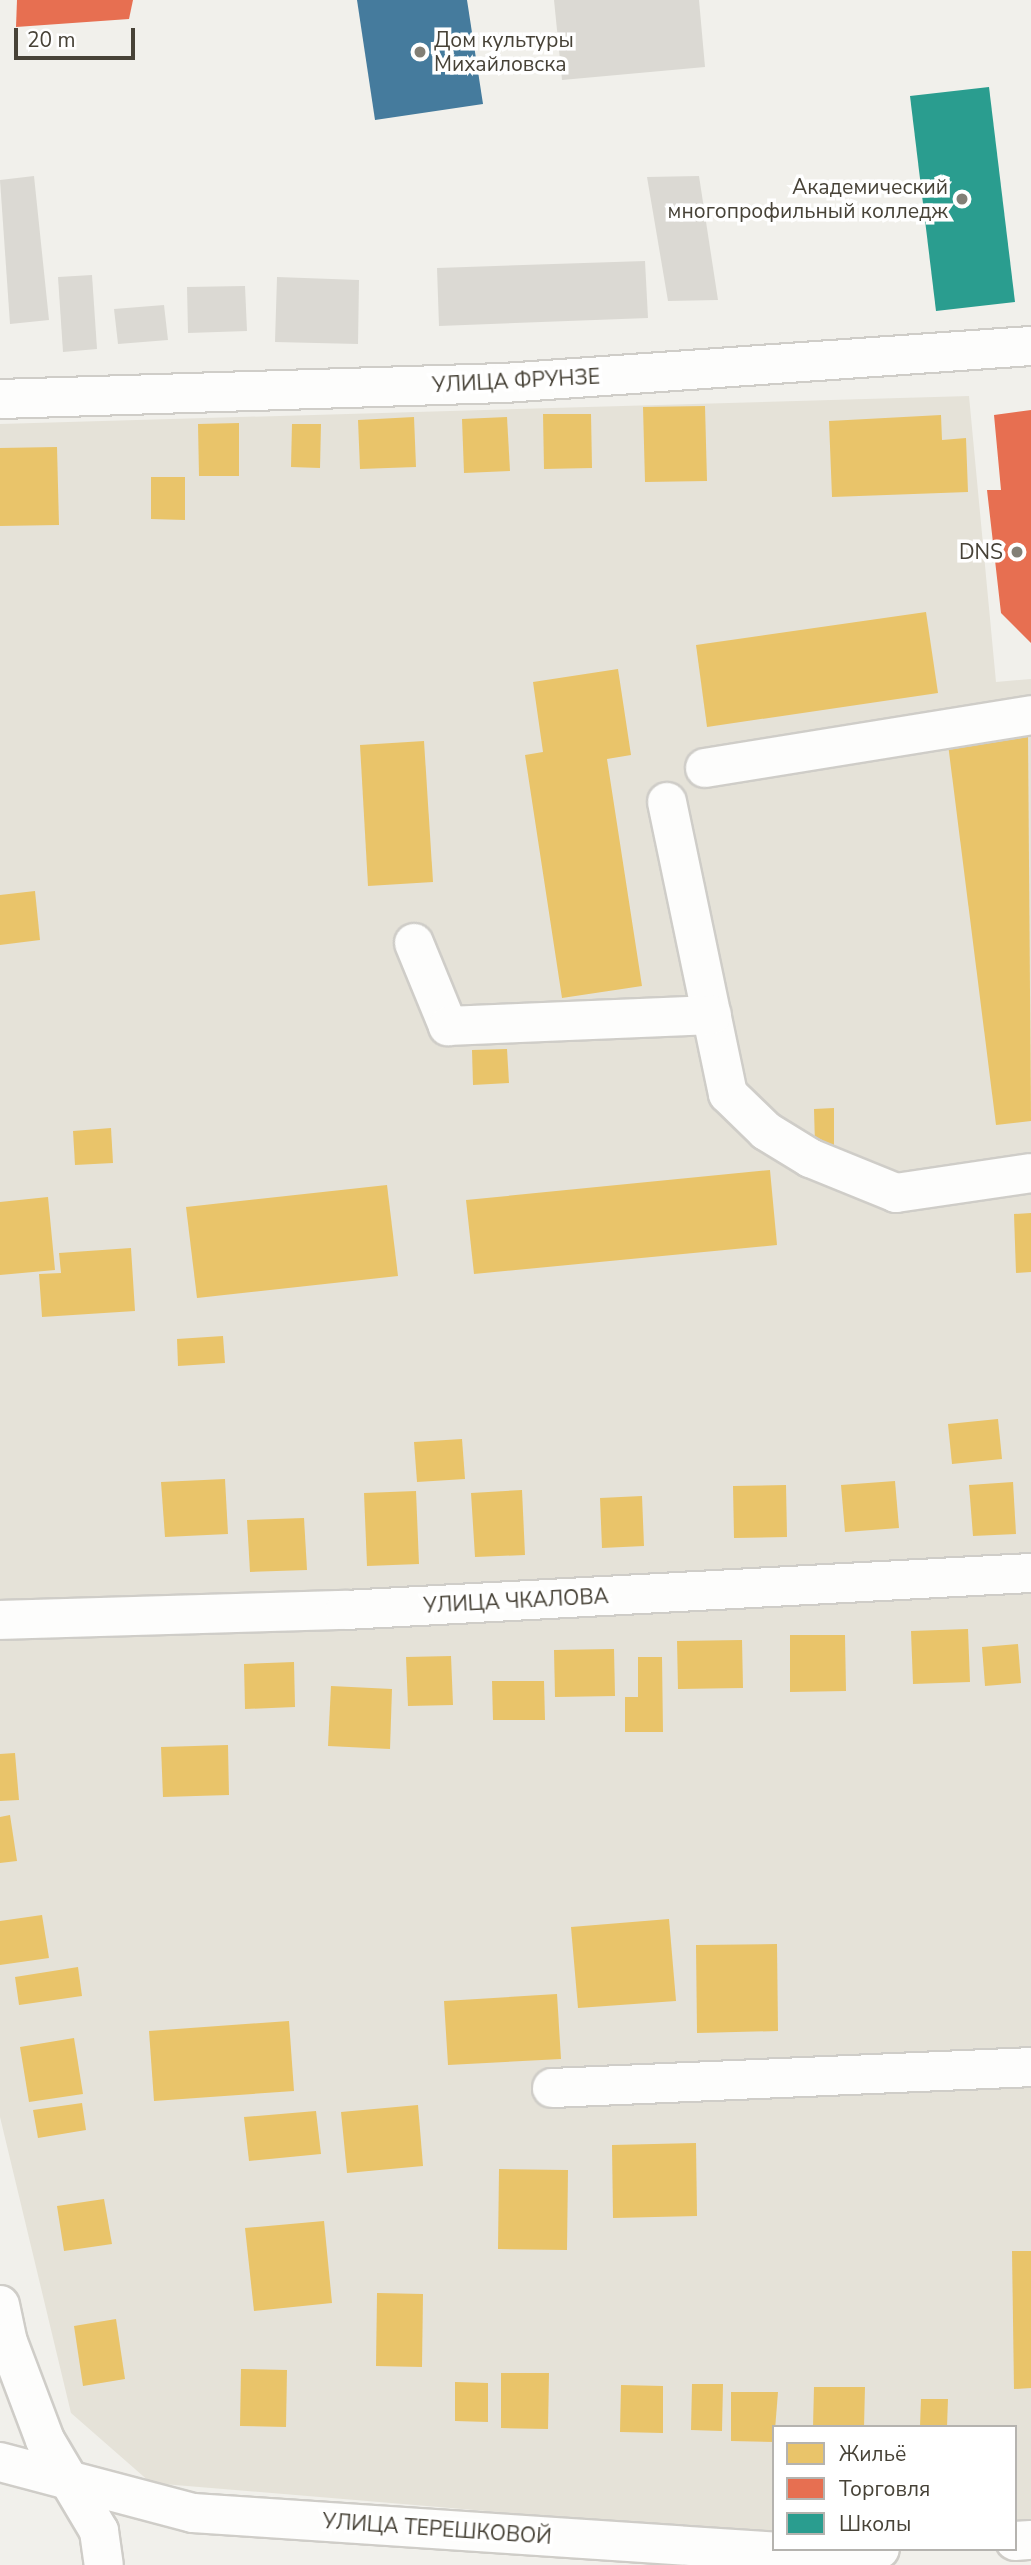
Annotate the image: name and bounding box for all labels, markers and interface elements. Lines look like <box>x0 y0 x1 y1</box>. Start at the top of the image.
scale bar <box>18 14 138 58</box>
text: 20 m <box>27 26 76 54</box>
place label: Дом культуры Михайловска <box>434 27 574 77</box>
marker: Дом культуры Михайловска <box>412 44 428 60</box>
place label: Академический многопрофильный колледж <box>668 174 948 224</box>
marker: Академический многопрофильный колледж <box>954 191 970 207</box>
street label: УЛИЦА ФРУНЗЕ <box>431 364 601 398</box>
place label: DNS <box>959 539 1003 565</box>
marker: DNS <box>1009 544 1025 560</box>
street label: УЛИЦА ЧКАЛОВА <box>423 1584 609 1618</box>
legend <box>772 2425 1017 2551</box>
text: Жильё <box>839 2440 906 2468</box>
text: Торговля <box>839 2475 930 2503</box>
street label: УЛИЦА ТЕРЕШКОВОЙ <box>322 2508 552 2550</box>
text: Школы <box>839 2510 911 2538</box>

